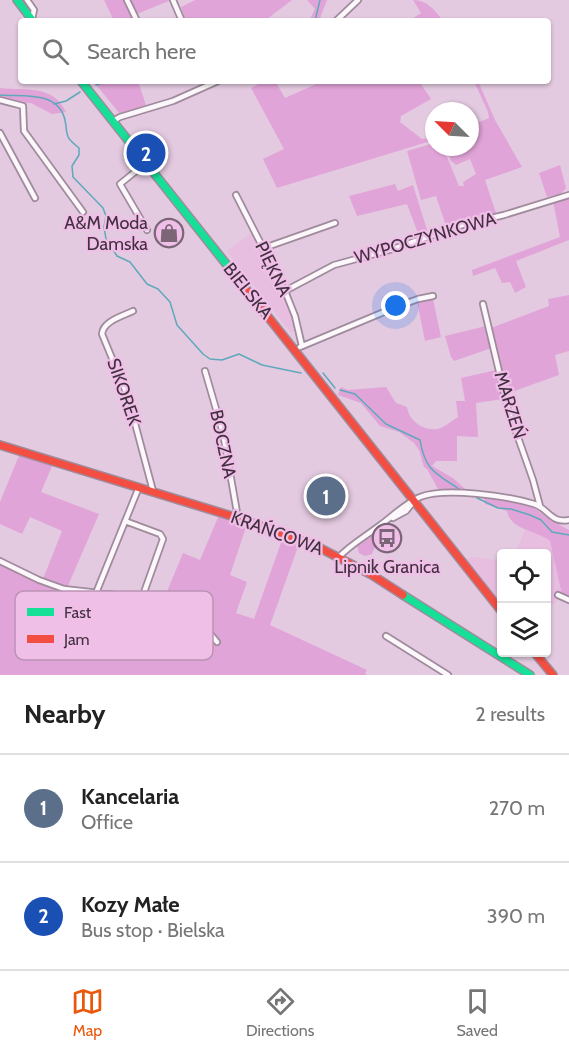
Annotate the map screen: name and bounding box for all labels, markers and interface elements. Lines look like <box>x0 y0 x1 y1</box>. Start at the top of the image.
search box <box>18 18 551 84</box>
icon: search <box>39 35 72 68</box>
text: Search here <box>87 38 196 65</box>
north arrow <box>425 102 479 156</box>
pin: 2 <box>126 130 166 176</box>
street label: WYPOCZYNKOWA <box>352 207 498 269</box>
place label: A&M Moda Damska <box>64 212 148 255</box>
shop icon: A&M Moda Damska <box>153 217 185 249</box>
street label: PIĘKNA <box>250 238 296 300</box>
street label: BIELSKA <box>219 258 277 324</box>
your location <box>381 291 410 320</box>
street label: SIKOREK <box>102 355 146 429</box>
street label: MARZEŃ <box>489 369 531 441</box>
street label: BOCZNA <box>205 408 241 480</box>
pin: 1 <box>306 474 346 518</box>
street label: KRAŃCOWA <box>228 506 326 560</box>
bus stop icon: Lipnik Granica <box>371 522 403 554</box>
map controls <box>497 549 551 657</box>
button: locate <box>497 549 551 603</box>
place label: Lipnik Granica <box>334 556 440 578</box>
legend <box>15 591 213 660</box>
text: Fast <box>64 603 92 622</box>
button: layers <box>497 603 551 657</box>
text: Jam <box>63 630 90 649</box>
text: Nearby <box>24 698 105 730</box>
text: 2 results <box>475 702 545 726</box>
text: Kancelaria <box>81 783 179 810</box>
text: 1 <box>40 796 47 820</box>
text: 270 m <box>489 796 545 820</box>
text: Office <box>81 810 133 834</box>
text: Kozy Małe <box>81 891 180 918</box>
text: 2 <box>38 904 49 928</box>
text: 390 m <box>487 904 545 928</box>
text: Bus stop · Bielska <box>81 918 225 942</box>
tab: Map <box>71 985 104 1040</box>
tab: Directions <box>246 985 314 1040</box>
tab: Saved <box>456 985 498 1040</box>

